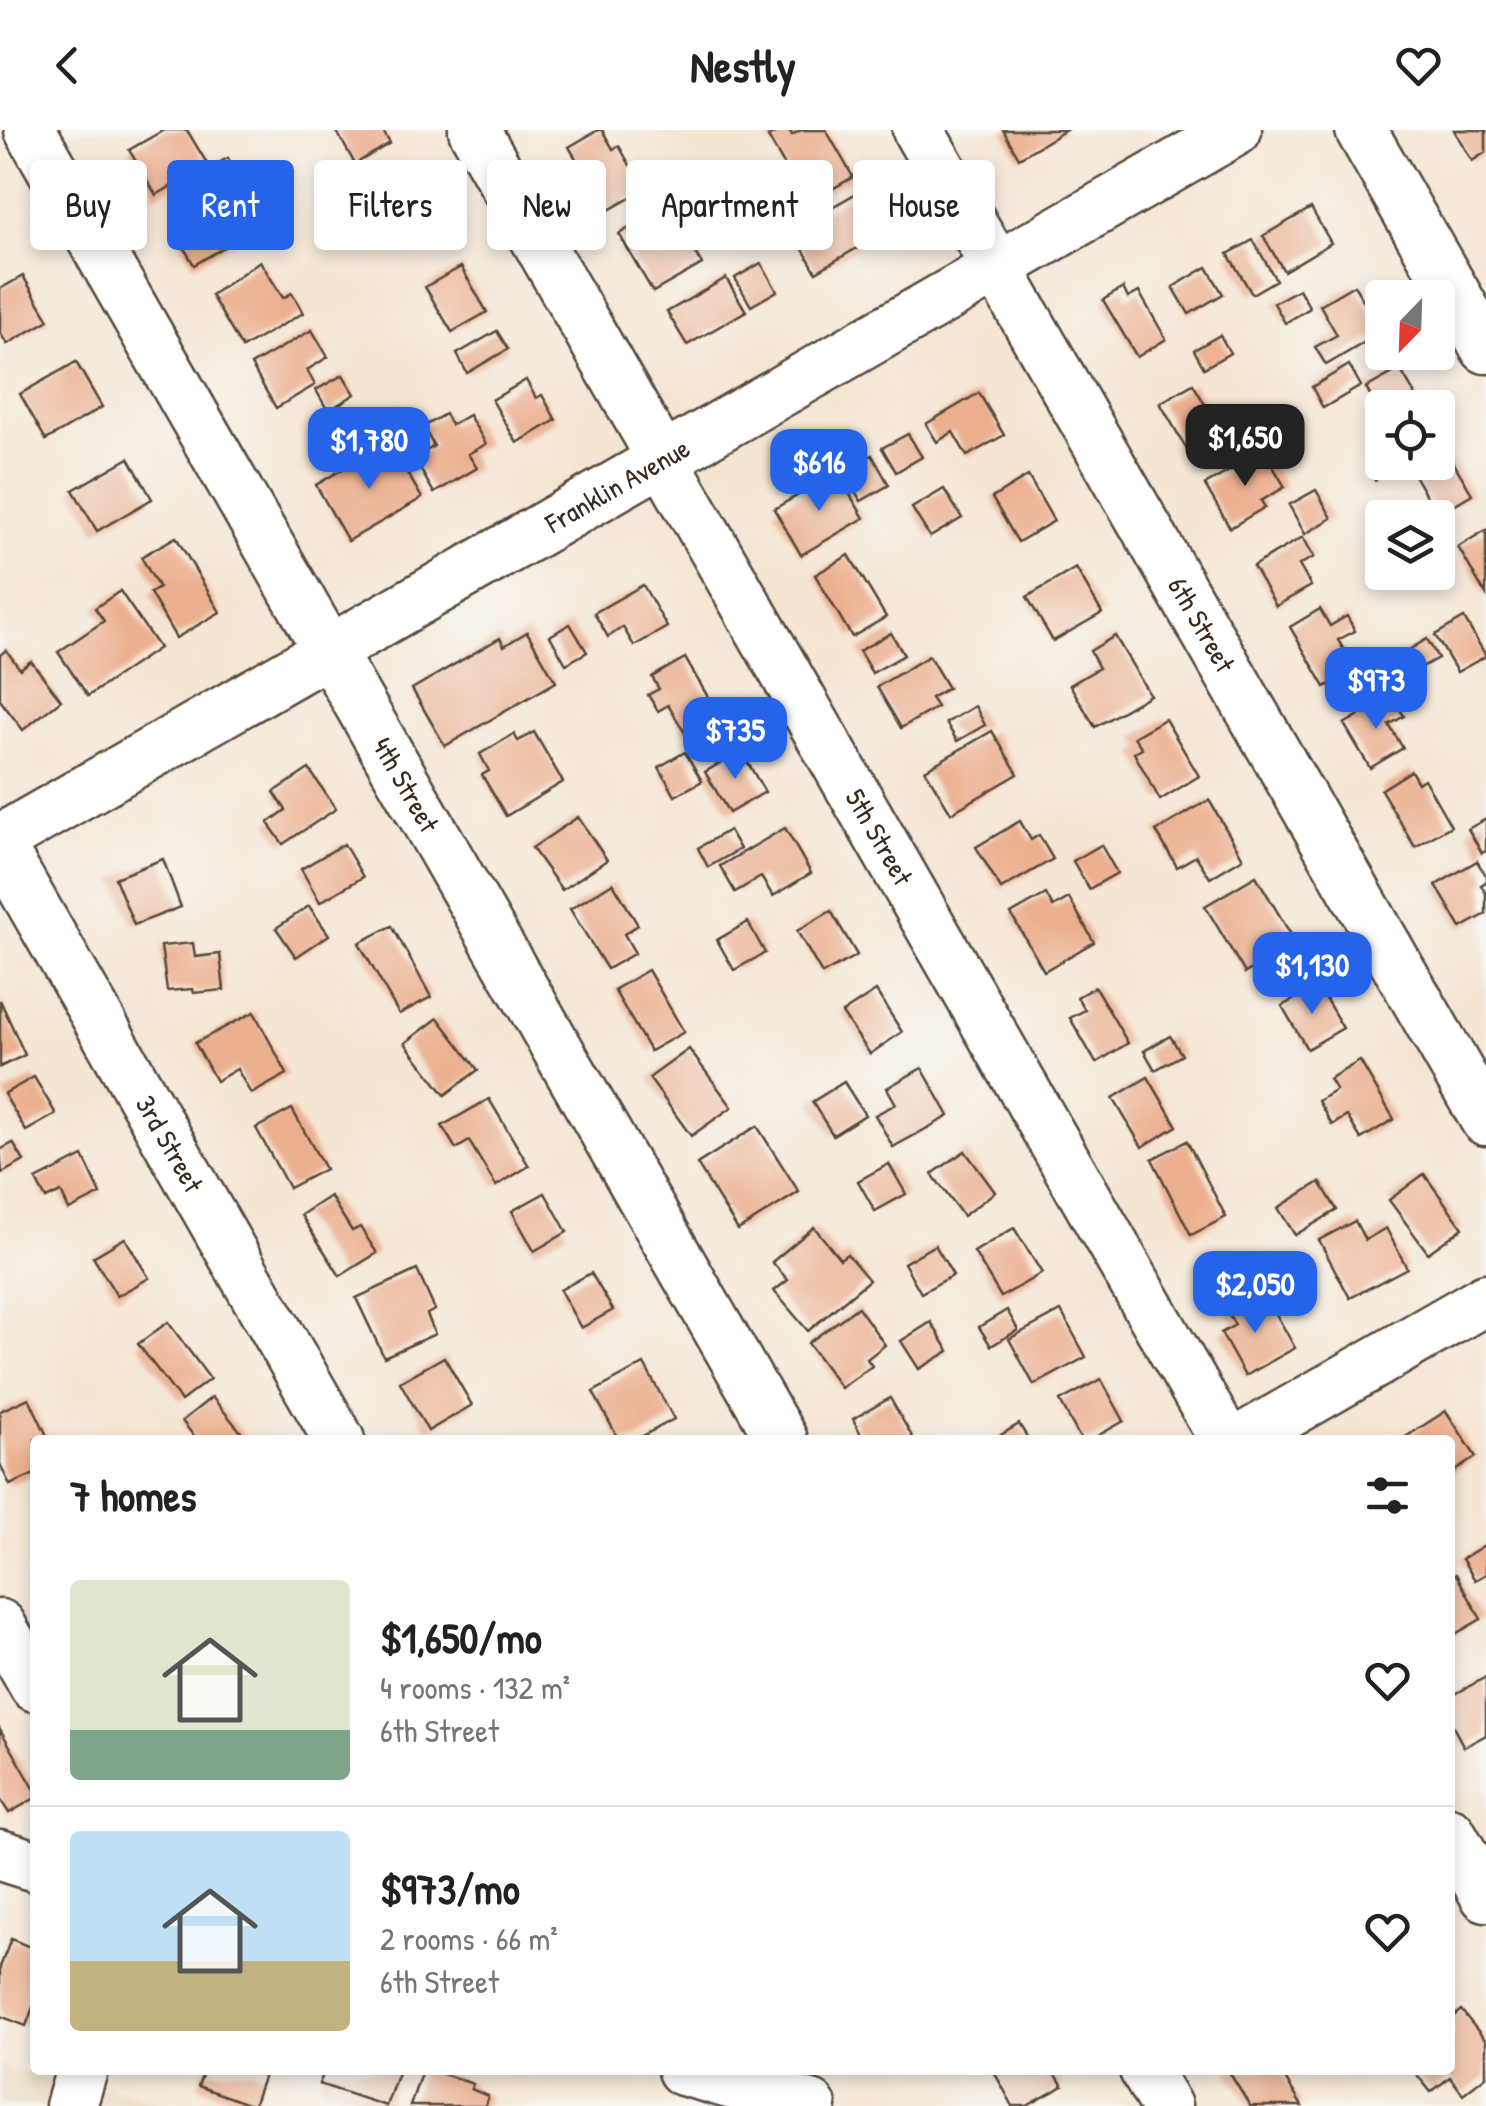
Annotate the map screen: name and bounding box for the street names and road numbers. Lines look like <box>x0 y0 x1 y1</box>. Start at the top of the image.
street label: Franklin Avenue <box>537 429 696 542</box>
street label: 6th Street <box>1159 570 1244 679</box>
street label: 4th Street <box>364 730 448 839</box>
street label: 5th Street <box>837 782 922 892</box>
street label: 3rd Street <box>127 1088 213 1200</box>

